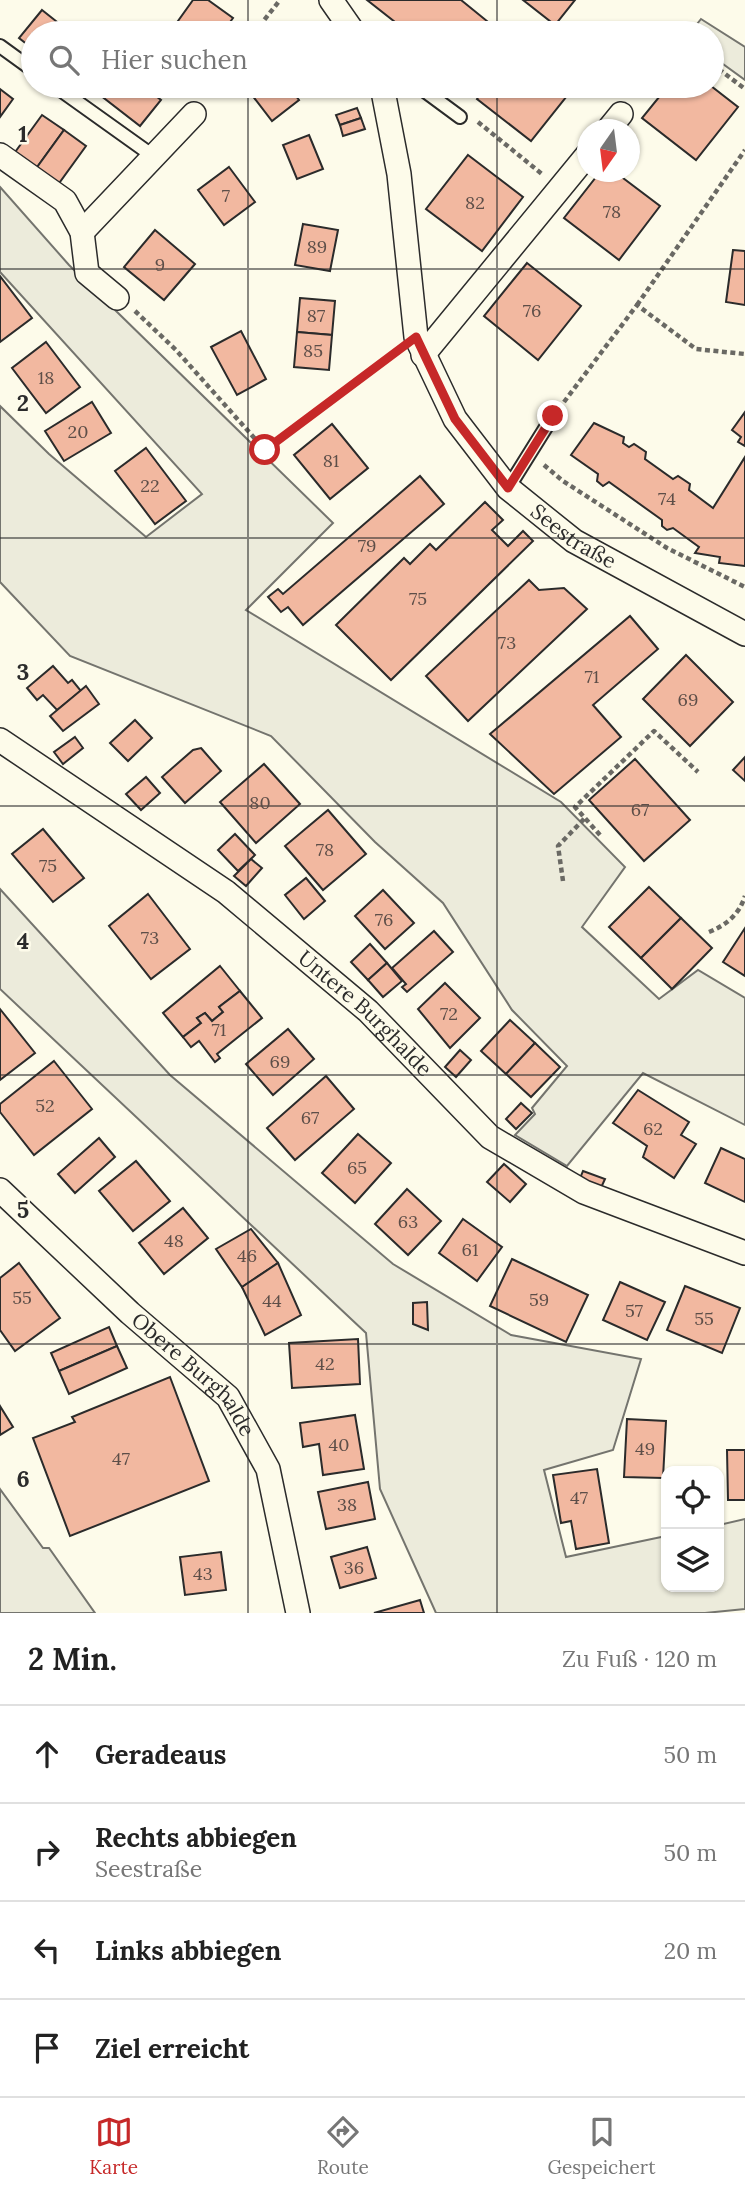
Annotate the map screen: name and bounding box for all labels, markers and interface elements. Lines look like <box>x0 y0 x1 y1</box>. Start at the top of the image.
search box <box>21 21 724 98</box>
icon: search <box>45 41 83 79</box>
text: Hier suchen <box>101 43 247 76</box>
text: 1 <box>18 119 28 148</box>
north arrow <box>577 119 640 182</box>
house number: 7 <box>222 184 230 207</box>
house number: 82 <box>465 191 485 214</box>
house number: 78 <box>603 200 621 223</box>
house number: 89 <box>307 235 327 258</box>
house number: 9 <box>155 253 165 276</box>
house number: 76 <box>523 299 541 322</box>
house number: 87 <box>307 304 325 327</box>
house number: 85 <box>303 339 323 362</box>
house number: 18 <box>38 366 54 389</box>
text: 2 <box>17 388 29 417</box>
route end <box>537 400 568 431</box>
house number: 20 <box>68 420 88 443</box>
route start <box>249 434 280 465</box>
house number: 81 <box>323 449 339 472</box>
house number: 22 <box>140 474 160 497</box>
house number: 74 <box>658 487 676 510</box>
street label: Seestraße <box>525 498 621 574</box>
house number: 79 <box>358 534 376 557</box>
house number: 75 <box>409 587 427 610</box>
house number: 73 <box>498 631 516 654</box>
text: 3 <box>17 657 29 686</box>
house number: 71 <box>585 665 599 688</box>
house number: 69 <box>678 688 698 711</box>
house number: 80 <box>249 791 271 814</box>
house number: 67 <box>631 798 649 821</box>
house number: 78 <box>316 838 334 861</box>
house number: 75 <box>39 854 57 877</box>
house number: 76 <box>375 908 393 931</box>
text: 4 <box>17 926 29 955</box>
house number: 73 <box>141 926 159 949</box>
street label: Untere Burghalde <box>293 944 438 1082</box>
house number: 72 <box>440 1002 458 1025</box>
house number: 71 <box>212 1018 226 1041</box>
house number: 69 <box>270 1050 290 1073</box>
house number: 52 <box>35 1094 55 1117</box>
house number: 67 <box>301 1106 319 1129</box>
house number: 62 <box>643 1117 663 1140</box>
house number: 65 <box>347 1156 367 1179</box>
text: 5 <box>17 1195 29 1224</box>
house number: 63 <box>398 1210 418 1233</box>
house number: 48 <box>164 1229 184 1252</box>
house number: 61 <box>462 1238 478 1261</box>
house number: 46 <box>237 1244 257 1267</box>
house number: 55 <box>12 1286 32 1309</box>
house number: 59 <box>529 1288 549 1311</box>
house number: 44 <box>262 1289 282 1312</box>
house number: 57 <box>625 1299 643 1322</box>
street label: Obere Burghalde <box>126 1306 261 1441</box>
house number: 55 <box>694 1307 714 1330</box>
house number: 42 <box>315 1352 335 1375</box>
house number: 40 <box>329 1433 349 1456</box>
house number: 49 <box>635 1437 655 1460</box>
house number: 47 <box>112 1447 130 1470</box>
text: 6 <box>16 1464 30 1493</box>
map controls <box>661 1466 724 1592</box>
button: locate <box>661 1466 724 1529</box>
house number: 47 <box>570 1486 588 1509</box>
house number: 38 <box>337 1493 357 1516</box>
button: layers <box>661 1529 724 1592</box>
house number: 36 <box>344 1556 364 1579</box>
house number: 43 <box>193 1562 213 1585</box>
text: 2 Min. <box>28 1640 117 1678</box>
text: Zu Fuß · 120 m <box>562 1644 717 1673</box>
icon: ahead <box>28 1735 66 1773</box>
text: Geradeaus <box>95 1738 226 1771</box>
text: 50 m <box>664 1740 717 1769</box>
text: Rechts abbiegen <box>95 1821 297 1854</box>
icon: right <box>28 1833 66 1871</box>
text: 50 m <box>664 1838 717 1867</box>
text: Seestraße <box>95 1854 202 1883</box>
icon: left <box>28 1931 66 1969</box>
text: Links abbiegen <box>95 1934 281 1967</box>
text: 20 m <box>664 1936 717 1965</box>
icon: arrive <box>28 2029 66 2067</box>
text: Ziel erreicht <box>95 2032 249 2065</box>
tab: Karte <box>89 2113 138 2179</box>
tab: Route <box>317 2113 369 2179</box>
tab: Gespeichert <box>548 2113 656 2179</box>

